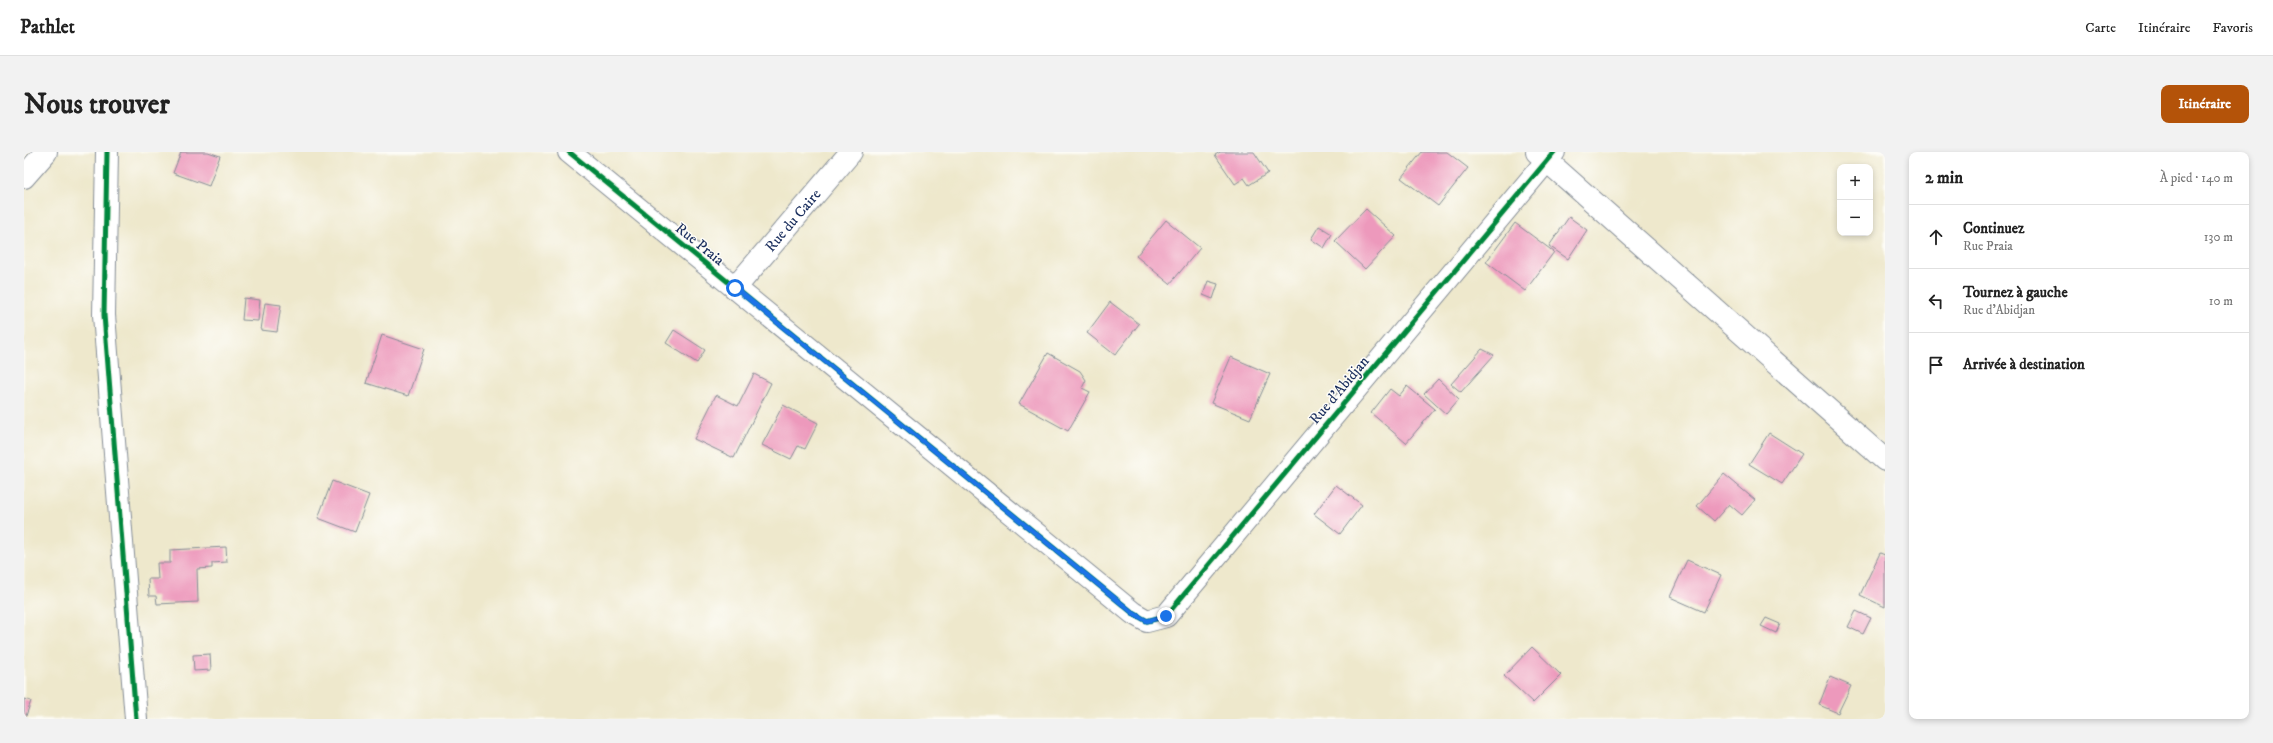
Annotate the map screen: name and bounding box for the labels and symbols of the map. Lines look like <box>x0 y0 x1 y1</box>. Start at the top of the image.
street label: Rue du Caire <box>761 185 825 256</box>
street label: Rue Praia <box>671 219 729 270</box>
route start <box>726 279 744 297</box>
street label: Rue d'Abidjan <box>1305 352 1374 428</box>
route end <box>1157 607 1175 625</box>

